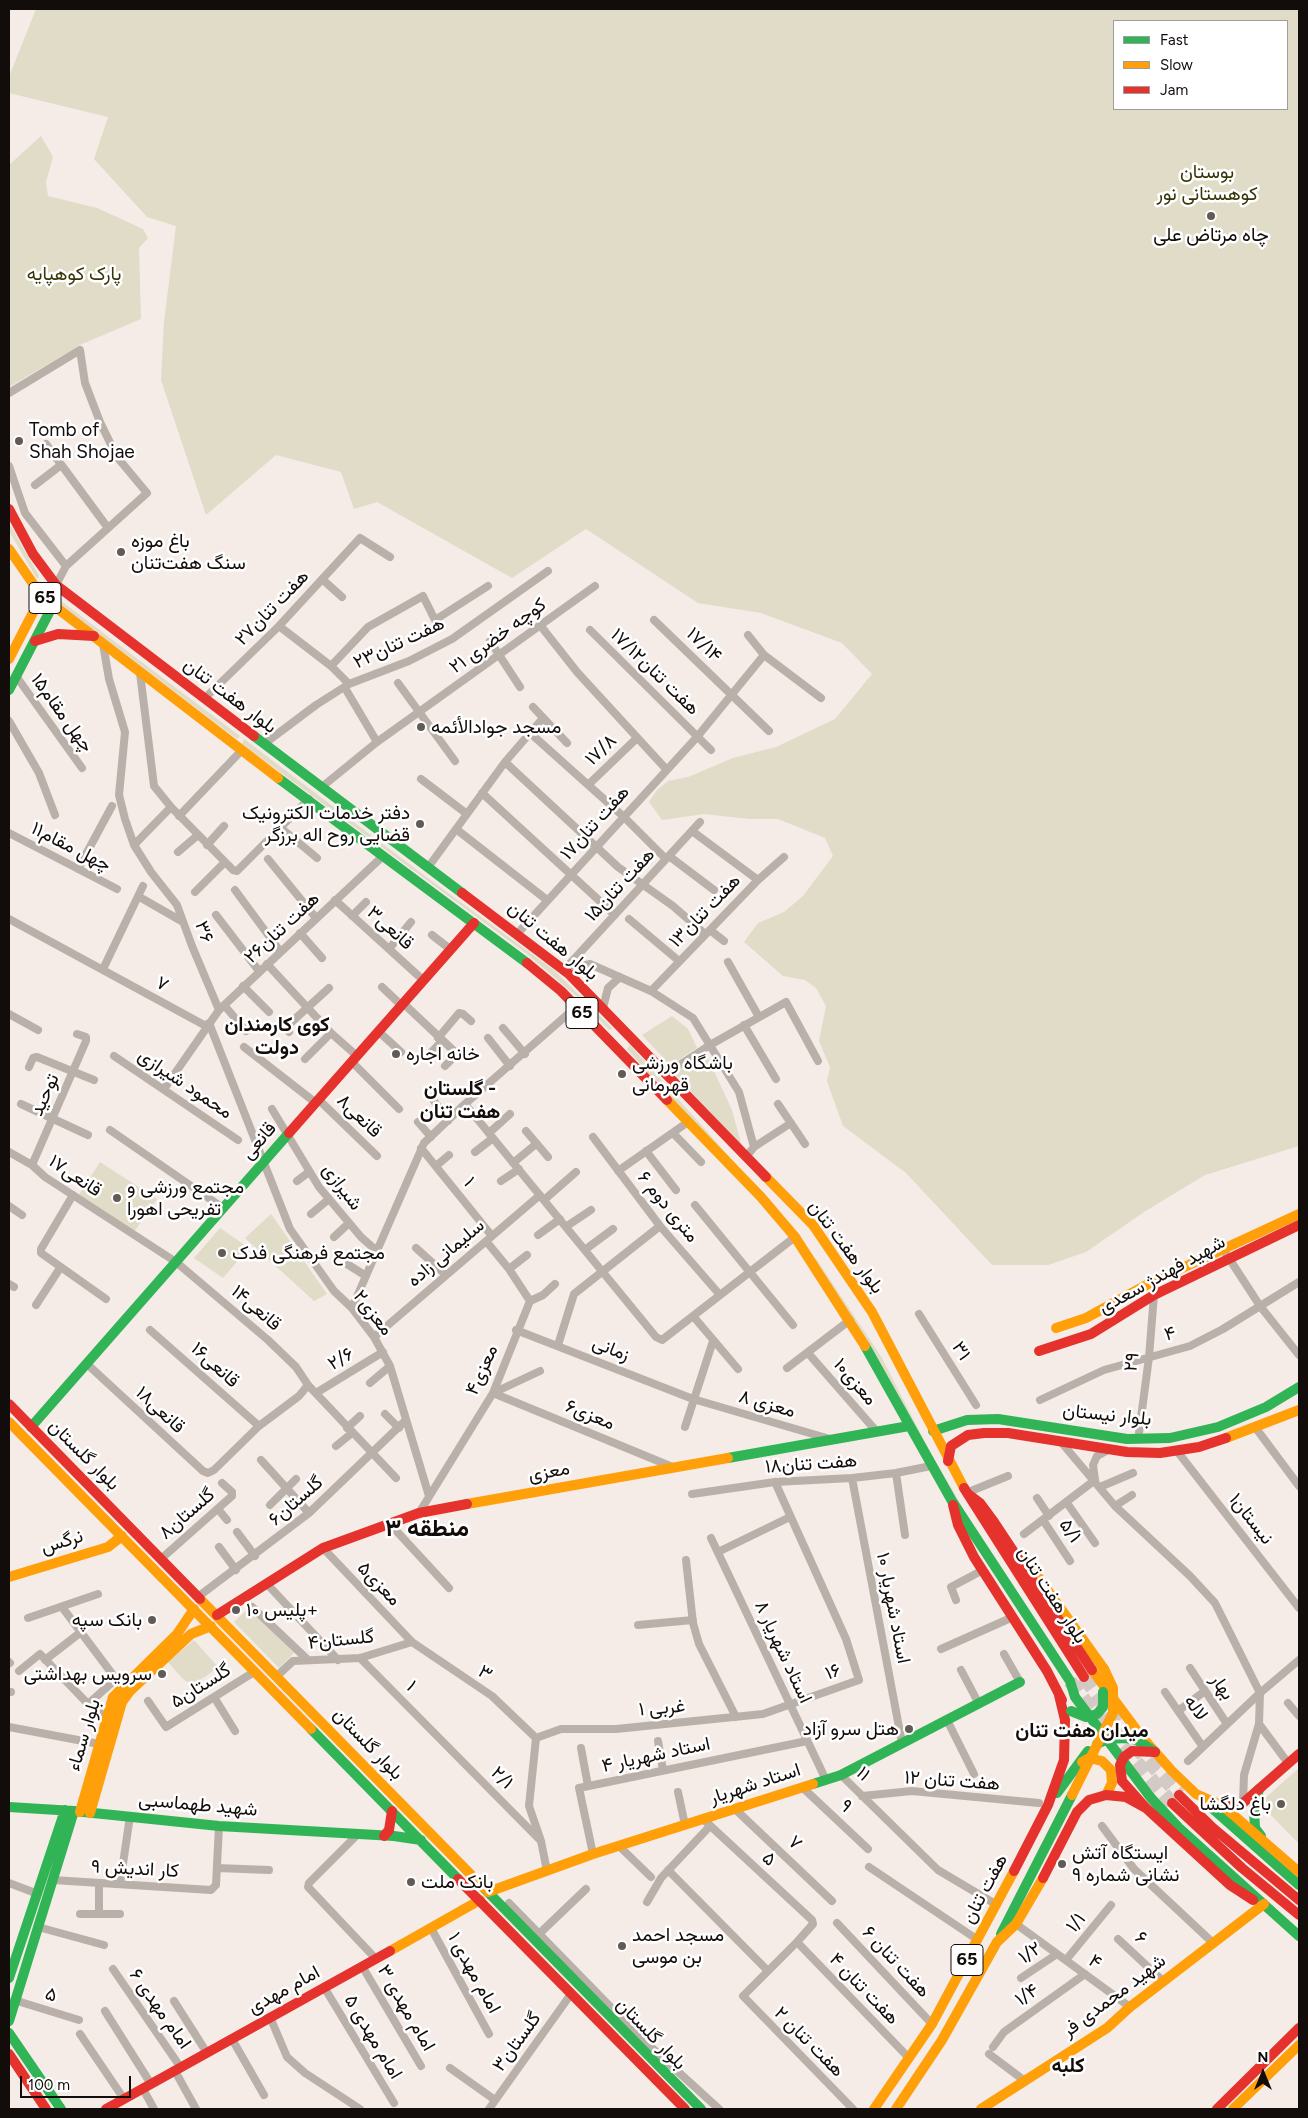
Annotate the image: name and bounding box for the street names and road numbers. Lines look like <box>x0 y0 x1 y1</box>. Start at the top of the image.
street label: هفت تنان۲۷ <box>230 565 314 651</box>
road number: 65 <box>29 582 61 614</box>
street label: کوچه خضری ۲۱ <box>445 593 551 679</box>
street label: هفت تنان۲۳ <box>350 612 448 674</box>
street label: ۱۷/۱۴ <box>682 623 726 667</box>
street label: ۱۷/۱۲هفت تنان <box>606 624 704 720</box>
street label: بلوار هفت تنان <box>179 653 281 739</box>
street label: چهل مقام۱۵ <box>26 669 98 757</box>
street label: ۱۷/۸ <box>580 730 622 770</box>
street label: هفت تنان۱۷ <box>556 781 634 865</box>
street label: چهل مقام۱۱ <box>27 817 115 877</box>
street label: هفت تنان۱۵ <box>580 844 660 926</box>
street label: ۱۳هفت تنان <box>664 869 746 953</box>
street label: هفت تنان۲۶ <box>240 887 324 969</box>
street label: بلوار هفت تنان <box>503 897 603 985</box>
street label: ۳قانعی <box>362 901 418 955</box>
street label: ۳۶ <box>190 918 218 946</box>
street label: ۷ <box>152 971 172 997</box>
road number: 65 <box>566 998 598 1028</box>
street label: محمود شیرازی <box>133 1044 237 1124</box>
street label: توحید <box>26 1070 64 1120</box>
street label: ۸قانعی <box>332 1089 386 1143</box>
street label: قانعی <box>237 1118 281 1164</box>
street label: ۱۷قانعی <box>44 1150 106 1202</box>
street label: شیرازی <box>317 1159 367 1215</box>
street label: ۶ متری دوم <box>632 1167 704 1247</box>
street label: ۱ <box>458 1173 480 1191</box>
street label: بلوار هفت تنان <box>803 1196 889 1298</box>
street label: سلیمانی زاده <box>403 1214 489 1292</box>
street label: شهید فهندژ سعدی <box>1095 1231 1229 1319</box>
street label: ۱۴قانعی <box>226 1280 286 1336</box>
street label: ۲معزی <box>348 1286 398 1340</box>
street label: ۴ <box>1162 1322 1178 1346</box>
street label: زمانی <box>589 1331 633 1367</box>
street label: ۱۶قانعی <box>186 1337 244 1393</box>
street label: ۳۱ <box>947 1337 975 1365</box>
street label: ۴معزی <box>461 1341 503 1399</box>
street label: ۲/۶ <box>324 1342 358 1376</box>
street label: ۲۹ <box>1120 1351 1144 1373</box>
street label: ۱۰معزی <box>828 1354 882 1410</box>
street label: ۱۸قانعی <box>131 1382 189 1438</box>
street label: معزی ۸ <box>736 1385 798 1423</box>
street label: ۶معزی <box>562 1395 618 1435</box>
street label: بلوار نیستان <box>1061 1399 1153 1431</box>
street label: بلوار گلستان <box>44 1415 124 1495</box>
street label: هفت تنان۱۸ <box>764 1449 858 1479</box>
street label: معزی <box>526 1457 572 1487</box>
street label: گلستان۶ <box>264 1471 328 1531</box>
street label: گلستان۸ <box>154 1483 220 1545</box>
street label: ۱نیستان <box>1224 1489 1278 1549</box>
street label: ۵/۱ <box>1054 1515 1086 1547</box>
street label: نرگس <box>38 1525 86 1559</box>
street label: بلوار هفت تنان <box>1012 1542 1092 1648</box>
street label: استاد شهریار ۱۰ <box>871 1550 915 1666</box>
street label: ۵معزی <box>352 1557 406 1611</box>
street label: استاد شهریار ۸ <box>749 1597 817 1707</box>
street label: گلستان۴ <box>307 1625 375 1655</box>
street label: گلستان۵ <box>167 1659 235 1713</box>
street label: ۱۶ <box>822 1659 844 1685</box>
street label: ۳ <box>474 1660 496 1686</box>
street label: بهار <box>1205 1670 1239 1704</box>
street label: ۱ <box>401 1676 421 1696</box>
street label: لاله ‍ <box>1179 1691 1215 1729</box>
street label: ۱ غربی <box>638 1695 686 1721</box>
street label: بلوار سماء <box>62 1696 106 1774</box>
street label: بلوار گلستان <box>328 1703 408 1785</box>
street label: استاد شهریار ۴ <box>600 1732 712 1778</box>
street label: استاد شهریار <box>706 1759 804 1809</box>
street label: ۲/۱ <box>486 1762 518 1794</box>
street label: ۱۱ <box>851 1762 875 1786</box>
street label: هفت تنان ۱۲ <box>903 1766 1001 1796</box>
street label: شهید طهماسبی <box>137 1788 259 1822</box>
street label: ۹ <box>835 1795 857 1817</box>
street label: ۷ <box>783 1831 807 1855</box>
street label: ۵ <box>757 1847 781 1871</box>
street label: هفت تنان <box>957 1850 1013 1928</box>
street label: ۹ کار اندیش <box>91 1855 179 1883</box>
street label: ۱/۱ <box>1061 1909 1091 1937</box>
street label: هفت تنان ۶ <box>857 1922 935 2002</box>
street label: ۶ <box>1130 1927 1152 1949</box>
street label: ۱ امام مهدی <box>443 1929 505 2017</box>
street label: ۱/۲ <box>1014 1937 1046 1969</box>
road number: 65 <box>951 1944 983 1976</box>
street label: هفت تنان ۴ <box>824 1948 904 2030</box>
street label: شهید محمدی فر <box>1057 1949 1171 2043</box>
street label: ۴ <box>1084 1950 1106 1974</box>
street label: امام مهدی <box>244 1961 324 2019</box>
street label: ۳ امام مهدی <box>372 1961 440 2055</box>
street label: ۶ امام مهدی <box>124 1965 196 2053</box>
street label: ۱/۴ <box>1011 1979 1043 2011</box>
street label: ۵ <box>42 1982 60 2008</box>
street label: ۵ امام مهدی <box>339 1991 407 2083</box>
street label: بلوار گلستان <box>611 1993 691 2075</box>
street label: هفت تنان ۲ <box>769 2002 849 2082</box>
street label: گلستان۳ <box>488 2008 546 2076</box>

